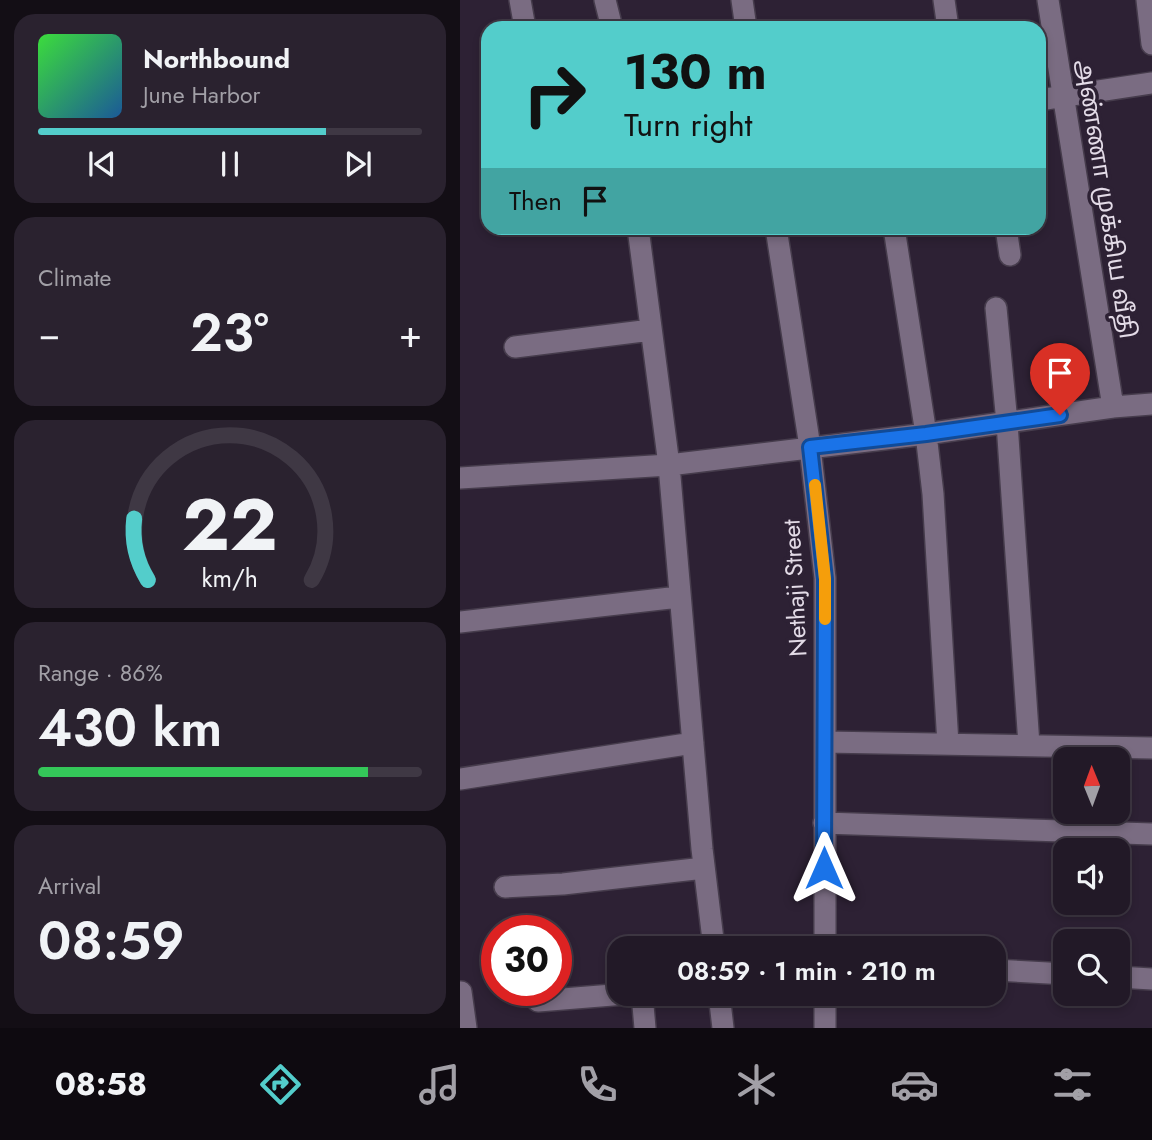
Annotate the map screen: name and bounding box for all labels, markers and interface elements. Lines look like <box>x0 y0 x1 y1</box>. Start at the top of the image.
text: 130 m <box>624 37 767 107</box>
text: Northbound <box>143 40 290 78</box>
icon: right <box>509 49 600 140</box>
street label: அண்ணா முக்கிய வீதி <box>1067 57 1146 341</box>
text: June Harbor <box>143 78 260 112</box>
text: Turn right <box>624 102 753 148</box>
icon: previous <box>83 145 121 183</box>
icon: pause <box>211 145 249 183</box>
icon: next <box>339 145 377 183</box>
text: Then <box>509 182 562 220</box>
icon: arrive <box>576 182 614 220</box>
text: Climate <box>38 261 111 295</box>
text: 23° <box>190 295 269 371</box>
text: − <box>38 306 60 361</box>
text: + <box>399 306 422 361</box>
pin <box>1030 343 1090 415</box>
icon: arrive <box>1041 354 1079 392</box>
text: 22 <box>182 472 278 577</box>
street label: Nethaji Street <box>773 518 816 658</box>
text: km/h <box>202 560 258 596</box>
text: Range · 86% <box>38 656 163 690</box>
text: 430 km <box>38 690 222 766</box>
north arrow <box>1053 747 1130 824</box>
map controls <box>1053 747 1130 1006</box>
position arrow <box>787 831 861 905</box>
button: sound <box>1053 838 1130 915</box>
text: Arrival <box>38 869 101 903</box>
text: 08:59 <box>38 903 185 979</box>
speed limit sign: 30 <box>481 915 572 1006</box>
button: search <box>1053 929 1130 1006</box>
text: 08:59 · 1 min · 210 m <box>677 952 936 990</box>
icon: directions <box>256 1060 305 1109</box>
icon: music <box>415 1060 464 1109</box>
icon: phone <box>573 1060 622 1109</box>
icon: climate <box>732 1060 781 1109</box>
icon: car <box>890 1060 939 1109</box>
icon: filters <box>1048 1060 1097 1109</box>
text: 08:58 <box>55 1061 147 1107</box>

